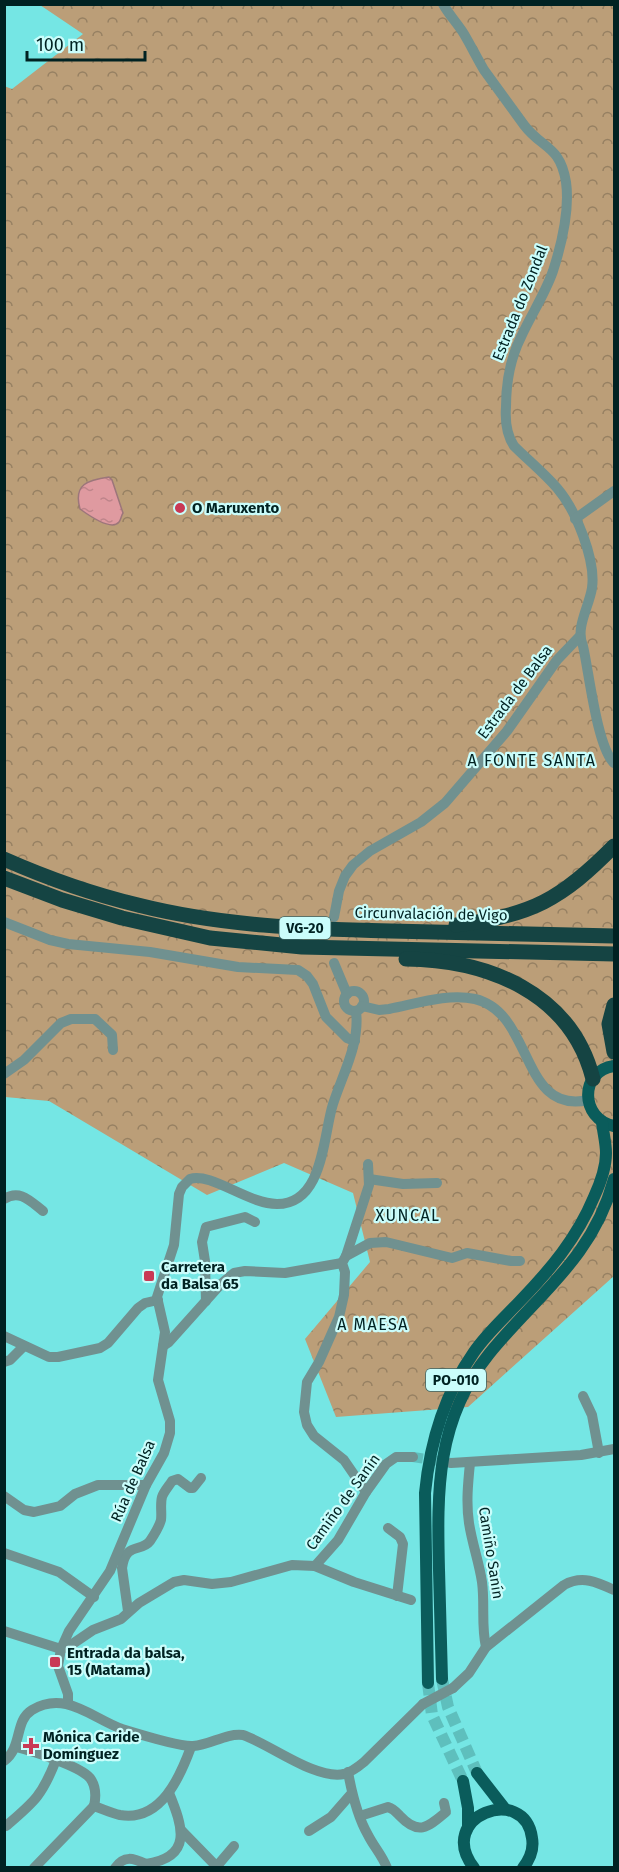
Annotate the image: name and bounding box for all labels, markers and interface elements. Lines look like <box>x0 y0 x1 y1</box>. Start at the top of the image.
scale bar <box>27 24 146 62</box>
text: 100 m <box>36 34 84 56</box>
street label: Estrada do Zondal <box>489 242 552 363</box>
place label: O Maruxento <box>192 499 279 517</box>
marker: O Maruxento <box>173 501 187 515</box>
street label: Estrada de Balsa <box>474 642 556 742</box>
district label: A FONTE SANTA <box>468 751 596 770</box>
street label: Circunvalación de Vigo <box>354 904 508 924</box>
road number: VG-20 <box>280 917 330 939</box>
district label: XUNCAL <box>375 1206 441 1225</box>
place label: Carretera da Balsa 65 <box>161 1258 239 1293</box>
marker: Carretera da Balsa 65 <box>142 1269 156 1283</box>
district label: A MAESA <box>337 1315 409 1334</box>
road number: PO-010 <box>426 1369 486 1391</box>
street label: Rúa de Balsa <box>107 1437 159 1525</box>
street label: Camiño de Sanín <box>302 1450 384 1554</box>
street label: Camiño Sanín <box>475 1506 507 1600</box>
place label: Entrada da balsa, 15 (Matama) <box>67 1644 185 1679</box>
marker: Entrada da balsa, 15 (Matama) <box>48 1655 62 1669</box>
place label: Mónica Caride Domínguez <box>43 1728 139 1763</box>
marker: Mónica Caride Domínguez <box>24 1739 38 1753</box>

